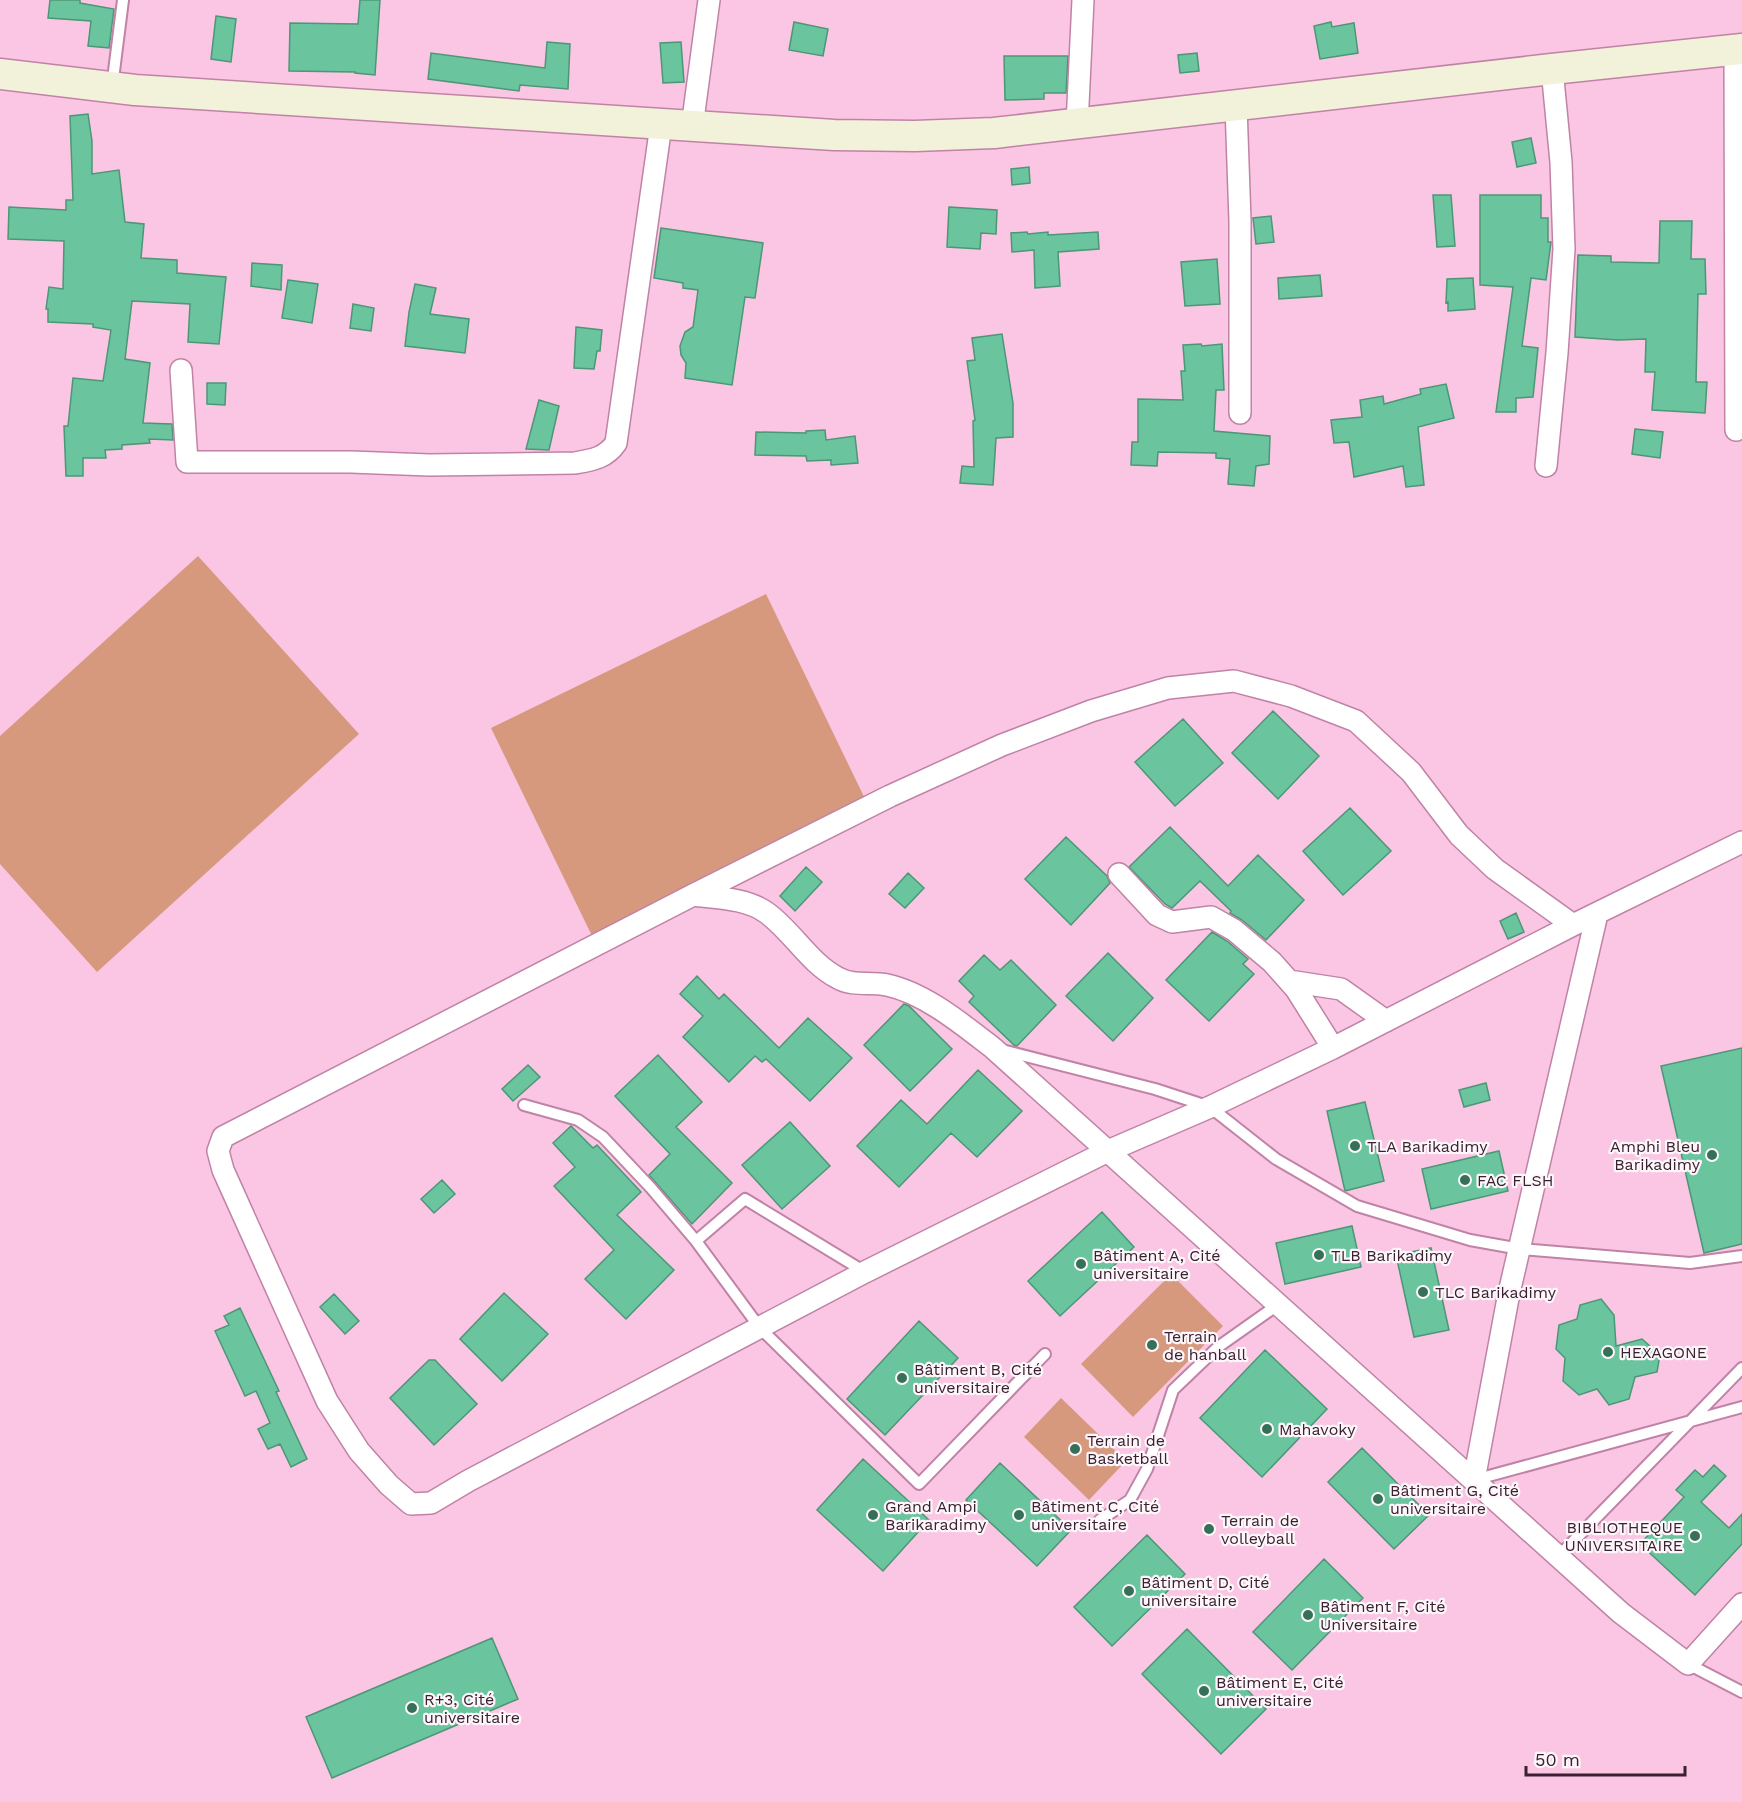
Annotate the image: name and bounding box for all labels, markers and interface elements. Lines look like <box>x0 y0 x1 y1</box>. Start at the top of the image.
place label: TLA Barikadimy <box>1367 1137 1488 1156</box>
place label: Amphi Bleu Barikadimy <box>1610 1137 1701 1174</box>
marker: TLA Barikadimy <box>1348 1139 1362 1153</box>
marker: Amphi Bleu Barikadimy <box>1705 1148 1719 1162</box>
place label: FAC FLSH <box>1477 1171 1554 1190</box>
marker: FAC FLSH <box>1458 1173 1472 1187</box>
place label: Bâtiment A, Cité universitaire <box>1093 1246 1221 1283</box>
place label: TLB Barikadimy <box>1331 1246 1453 1265</box>
marker: TLB Barikadimy <box>1312 1248 1326 1262</box>
marker: Bâtiment A, Cité universitaire <box>1074 1257 1088 1271</box>
place label: TLC Barikadimy <box>1435 1283 1557 1302</box>
marker: TLC Barikadimy <box>1416 1285 1430 1299</box>
place label: Terrain de hanball <box>1164 1327 1247 1364</box>
marker: Terrain de hanball <box>1145 1338 1159 1352</box>
place label: HEXAGONE <box>1620 1343 1707 1362</box>
marker: HEXAGONE <box>1601 1345 1615 1359</box>
place label: Bâtiment B, Cité universitaire <box>914 1360 1042 1397</box>
marker: Bâtiment B, Cité universitaire <box>895 1371 909 1385</box>
place label: Mahavoky <box>1279 1420 1356 1439</box>
marker: Mahavoky <box>1260 1422 1274 1436</box>
place label: Terrain de Basketball <box>1087 1431 1168 1468</box>
marker: Terrain de Basketball <box>1068 1442 1082 1456</box>
place label: Bâtiment G, Cité universitaire <box>1390 1481 1519 1518</box>
marker: Bâtiment G, Cité universitaire <box>1371 1492 1385 1506</box>
place label: Grand Ampi Barikaradimy <box>885 1497 987 1534</box>
place label: Bâtiment C, Cité universitaire <box>1031 1497 1159 1534</box>
marker: Grand Ampi Barikaradimy <box>866 1508 880 1522</box>
marker: Bâtiment C, Cité universitaire <box>1012 1508 1026 1522</box>
place label: Terrain de volleyball <box>1221 1511 1299 1548</box>
place label: BIBLIOTHEQUE UNIVERSITAIRE <box>1565 1518 1683 1555</box>
marker: Terrain de volleyball <box>1202 1522 1216 1536</box>
marker: BIBLIOTHEQUE UNIVERSITAIRE <box>1688 1529 1702 1543</box>
place label: Bâtiment D, Cité universitaire <box>1141 1573 1269 1610</box>
marker: Bâtiment D, Cité universitaire <box>1122 1584 1136 1598</box>
place label: Bâtiment F, Cité Universitaire <box>1320 1597 1445 1634</box>
marker: Bâtiment F, Cité Universitaire <box>1301 1608 1315 1622</box>
place label: Bâtiment E, Cité universitaire <box>1216 1673 1344 1710</box>
marker: Bâtiment E, Cité universitaire <box>1197 1684 1211 1698</box>
place label: R+3, Cité universitaire <box>424 1690 520 1727</box>
marker: R+3, Cité universitaire <box>405 1701 419 1715</box>
scale bar <box>1526 1739 1685 1777</box>
text: 50 m <box>1535 1749 1580 1770</box>

